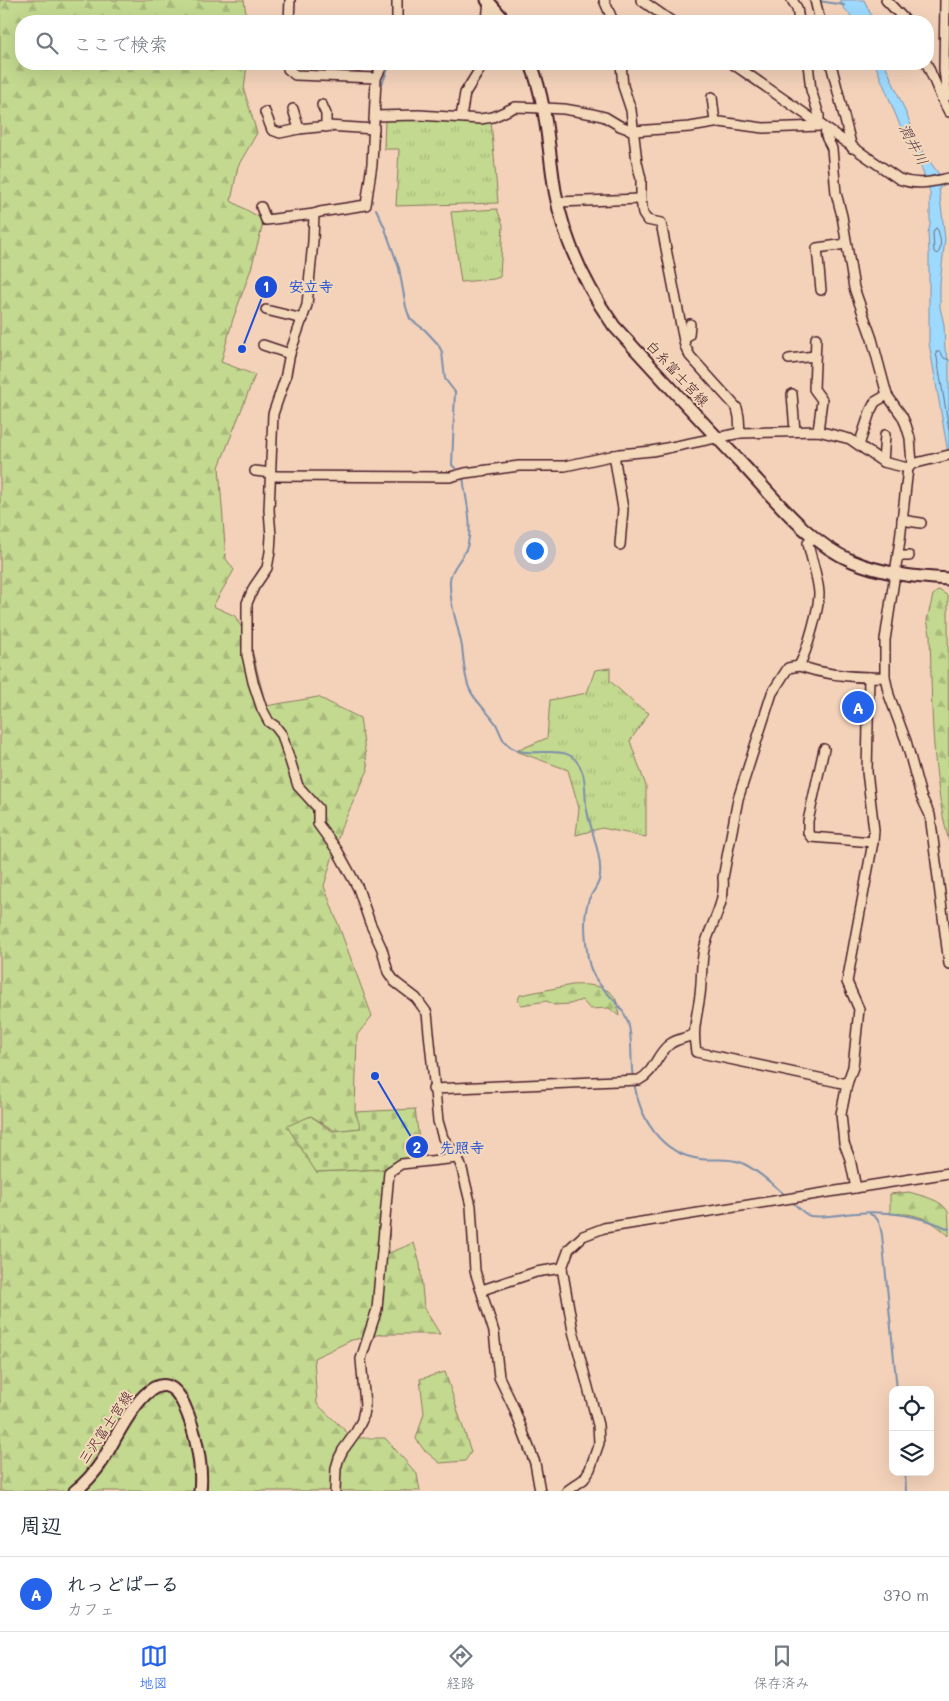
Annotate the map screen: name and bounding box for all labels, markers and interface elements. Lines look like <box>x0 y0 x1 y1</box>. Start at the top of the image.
search box <box>15 15 934 70</box>
icon: search <box>33 29 61 57</box>
text: ここで検索 <box>73 31 168 56</box>
water label: 潤井川 <box>895 119 933 169</box>
callout: 安立寺 <box>254 272 344 302</box>
text: 1 <box>263 276 269 296</box>
text: 安立寺 <box>288 276 334 296</box>
street label: 白糸富士宮線 <box>642 336 714 410</box>
your location <box>522 538 548 564</box>
pin: A <box>842 688 874 726</box>
callout: 先照寺 <box>405 1132 495 1162</box>
text: 2 <box>413 1137 421 1157</box>
text: 先照寺 <box>439 1137 485 1157</box>
map controls <box>889 1386 934 1476</box>
button: locate <box>889 1386 934 1431</box>
street label: 三沢富士宮線 <box>74 1387 136 1467</box>
button: layers <box>889 1431 934 1476</box>
text: 周辺 <box>20 1511 62 1538</box>
text: れっどぱーる <box>67 1571 180 1596</box>
text: A <box>30 1584 42 1605</box>
text: 370 m <box>883 1584 929 1605</box>
text: カフェ <box>67 1598 115 1619</box>
tab: 地図 <box>140 1642 168 1692</box>
tab: 経路 <box>447 1642 475 1692</box>
tab: 保存済み <box>754 1642 810 1692</box>

